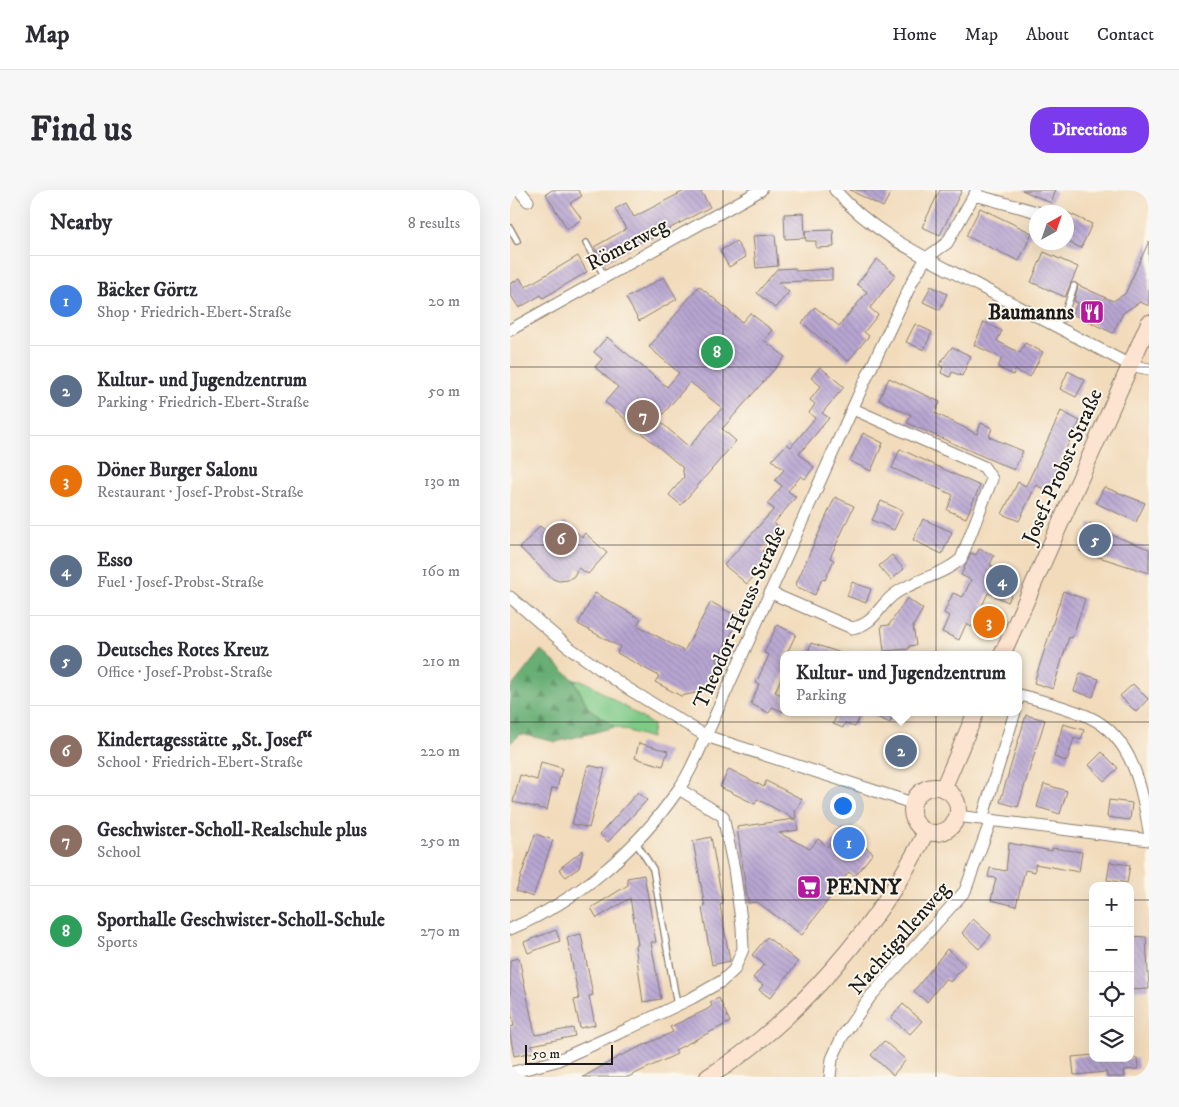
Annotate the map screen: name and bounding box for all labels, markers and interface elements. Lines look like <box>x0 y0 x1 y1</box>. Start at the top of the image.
text: Map <box>25 20 69 50</box>
text: Home <box>892 24 937 46</box>
text: Map <box>965 24 998 46</box>
text: About <box>1026 24 1069 46</box>
text: Contact <box>1097 24 1154 46</box>
button: Directions <box>1030 107 1149 153</box>
text: Find us <box>30 108 132 152</box>
north arrow <box>1029 205 1074 250</box>
text: Nearby <box>50 210 112 236</box>
street label: Römerweg <box>582 212 673 277</box>
text: 8 results <box>408 213 460 233</box>
text: Bäcker Görtz <box>97 279 197 302</box>
text: 1 <box>63 291 69 311</box>
text: 20 m <box>428 291 460 311</box>
restaurant icon: Baumanns <box>1079 299 1105 325</box>
place label: Baumanns <box>988 300 1074 326</box>
text: Shop · Friedrich-Ebert-Straße <box>97 302 291 322</box>
pin: 8 <box>701 333 733 371</box>
text: Kultur- und Jugendzentrum <box>97 369 307 392</box>
text: 2 <box>62 381 70 401</box>
text: 50 m <box>428 381 460 401</box>
street label: Josef-Probst-Straße <box>1016 384 1109 550</box>
text: Parking · Friedrich-Ebert-Straße <box>97 392 309 412</box>
pin: 7 <box>627 397 659 435</box>
text: Döner Burger Salonu <box>97 459 258 482</box>
text: 3 <box>63 471 69 491</box>
text: 130 m <box>424 471 460 491</box>
text: Restaurant · Josef-Probst-Straße <box>97 482 303 502</box>
pin: 6 <box>545 520 577 558</box>
pin: 5 <box>1079 521 1111 559</box>
street label: Theodor-Heuss-Straße <box>688 522 792 713</box>
text: Esso <box>97 549 132 572</box>
text: 4 <box>61 561 71 581</box>
text: 160 m <box>422 561 460 581</box>
pin: 4 <box>986 562 1018 600</box>
text: Fuel · Josef-Probst-Straße <box>97 572 264 592</box>
pin: 3 <box>973 603 1005 641</box>
text: Deutsches Rotes Kreuz <box>97 639 269 662</box>
text: 5 <box>62 651 70 671</box>
text: 210 m <box>422 651 460 671</box>
popup <box>780 651 1022 716</box>
text: Office · Josef-Probst-Straße <box>97 662 272 682</box>
text: Kultur- und Jugendzentrum <box>796 662 1006 685</box>
text: Parking <box>796 685 846 705</box>
text: Kindertagesstätte „St. Josef“ <box>97 729 312 752</box>
pin: 2 <box>885 732 917 770</box>
text: 6 <box>62 741 70 761</box>
text: 220 m <box>420 741 460 761</box>
text: School · Friedrich-Ebert-Straße <box>97 752 303 772</box>
your location <box>830 793 856 819</box>
text: Geschwister-Scholl-Realschule plus <box>97 819 367 842</box>
pin: 1 <box>833 824 865 862</box>
text: 7 <box>62 831 70 851</box>
text: 250 m <box>420 831 460 851</box>
text: School <box>97 842 141 862</box>
supermarket icon: PENNY <box>796 874 822 900</box>
place label: PENNY <box>826 875 902 901</box>
street label: Nachtigallenweg <box>844 876 956 1001</box>
map controls <box>1089 882 1134 1062</box>
button: + <box>1089 882 1134 927</box>
text: Sporthalle Geschwister-Scholl-Schule <box>97 909 385 932</box>
text: 8 <box>62 921 70 941</box>
text: 270 m <box>420 921 460 941</box>
button: − <box>1089 927 1134 972</box>
text: Sports <box>97 932 138 952</box>
button: locate <box>1089 972 1134 1017</box>
button: layers <box>1089 1017 1134 1062</box>
scale bar <box>525 1042 612 1065</box>
text: 50 m <box>532 1045 560 1063</box>

